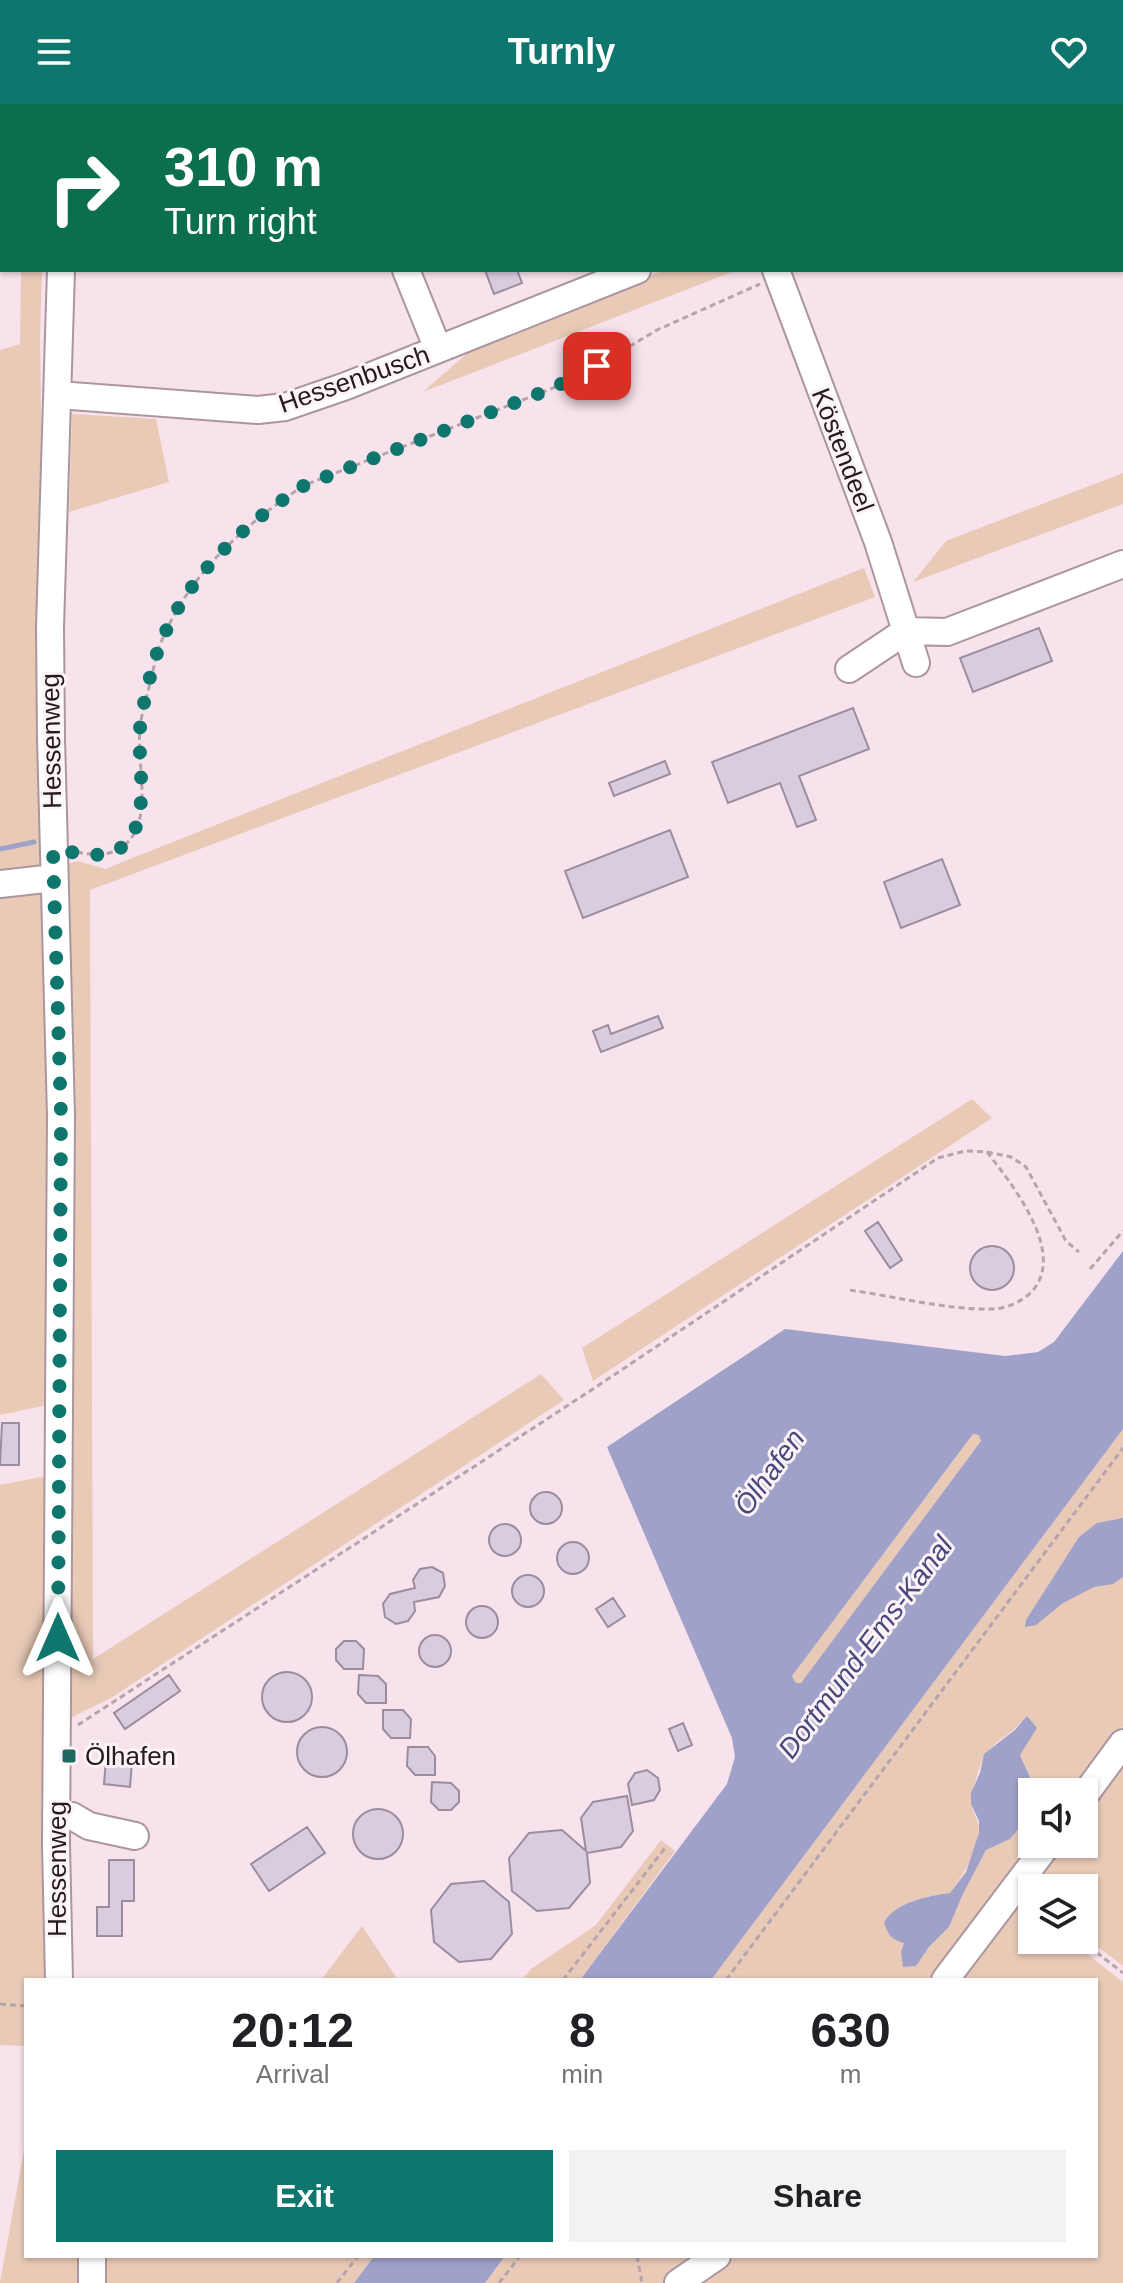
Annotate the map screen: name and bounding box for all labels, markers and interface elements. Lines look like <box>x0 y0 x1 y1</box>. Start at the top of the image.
icon: menu <box>32 30 76 74</box>
icon: heart <box>1047 30 1091 74</box>
text: Turnly <box>508 31 615 72</box>
text: 310 m <box>164 135 323 198</box>
icon: right <box>32 136 136 240</box>
text: Turn right <box>164 201 317 242</box>
pin <box>563 332 631 400</box>
street label: Hessenbusch <box>275 339 433 419</box>
icon: arrive <box>575 344 619 388</box>
street label: Köstendeel <box>806 384 880 516</box>
street label: Hessenweg <box>35 673 67 809</box>
water label: Ölhafen <box>728 1424 811 1521</box>
water label: Dortmund-Ems-Kanal <box>772 1530 959 1764</box>
position arrow <box>16 1596 100 1680</box>
place label: Ölhafen <box>85 1741 176 1771</box>
marker: Ölhafen <box>60 1747 78 1765</box>
map controls <box>1018 1778 1098 1954</box>
button: sound <box>1018 1778 1098 1858</box>
street label: Hessenweg <box>42 1801 72 1937</box>
button: layers <box>1018 1874 1098 1954</box>
text: 20:12 <box>231 2004 354 2057</box>
text: 8 <box>569 2004 596 2057</box>
text: 630 <box>811 2004 891 2057</box>
text: Arrival <box>256 2059 330 2089</box>
text: min <box>561 2059 603 2089</box>
text: m <box>840 2059 861 2089</box>
button: Exit <box>56 2150 553 2242</box>
button: Share <box>569 2150 1066 2242</box>

